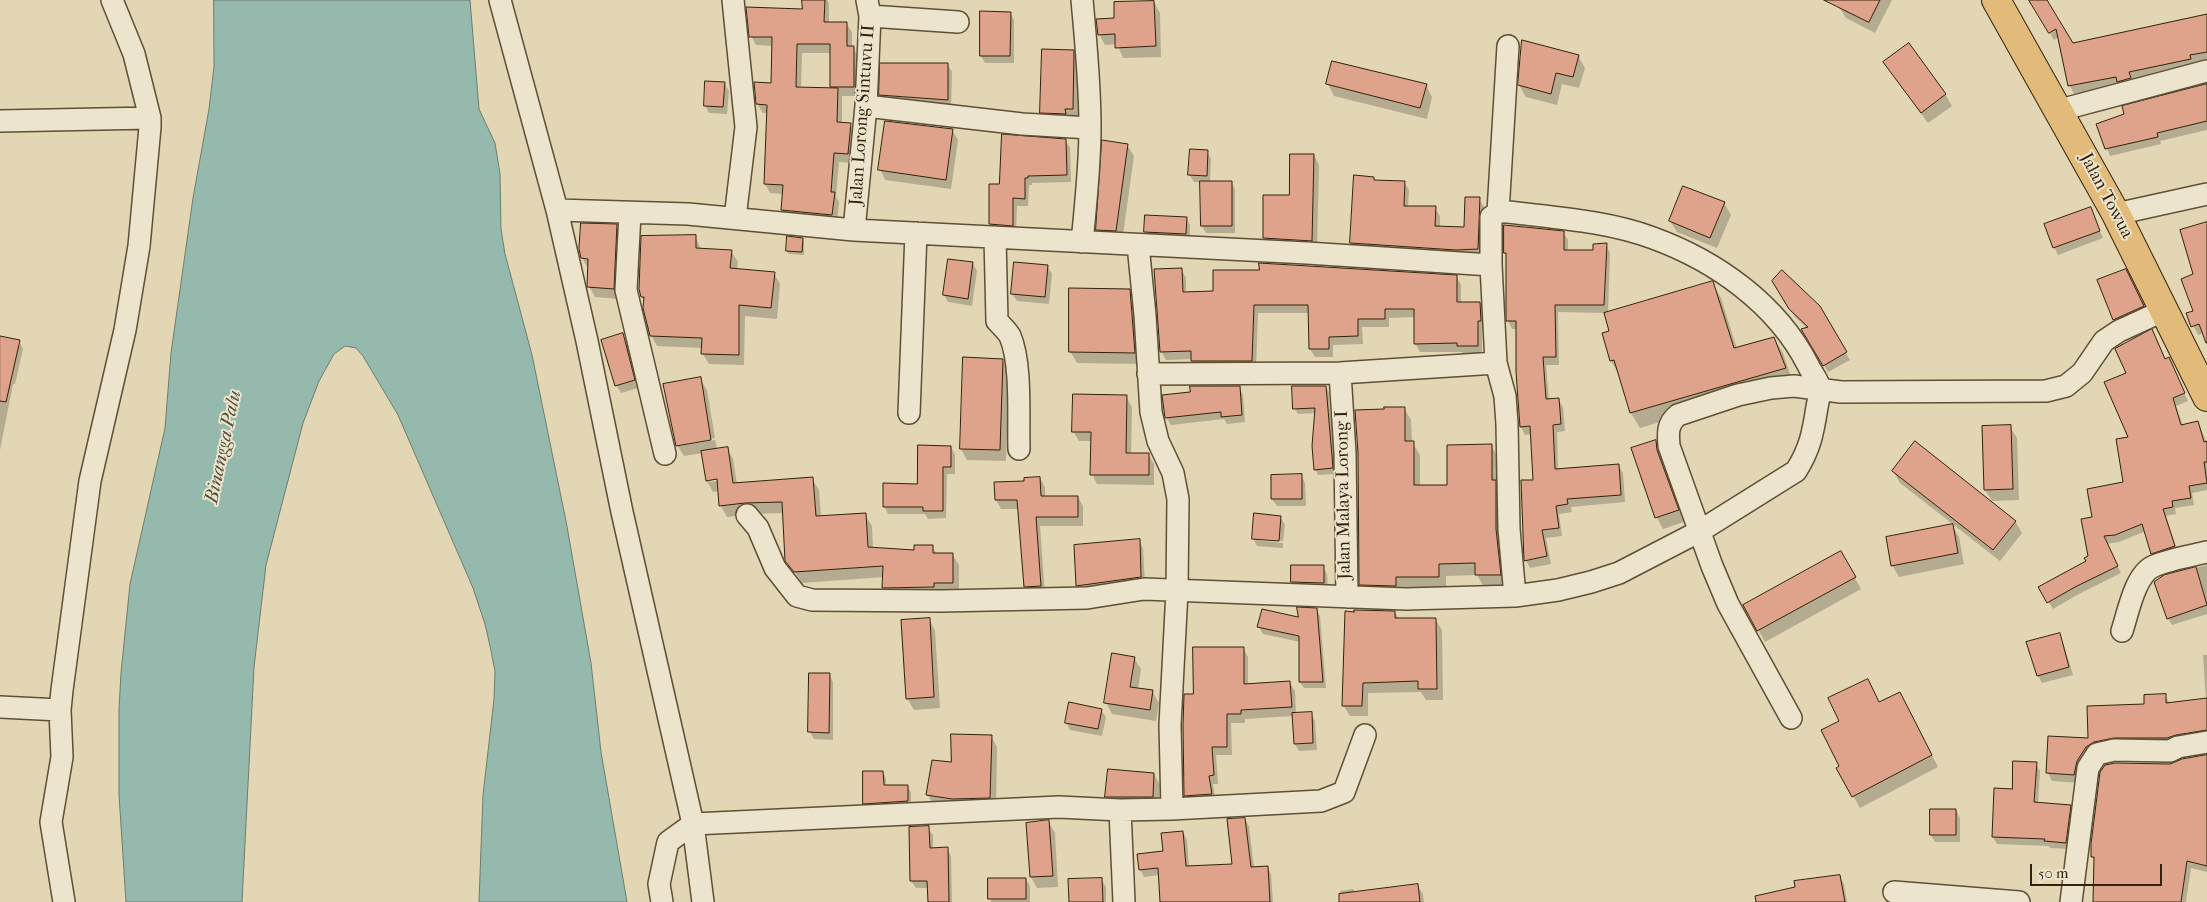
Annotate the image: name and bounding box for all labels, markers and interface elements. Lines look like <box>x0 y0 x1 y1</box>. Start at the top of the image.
street label: Jalan Lorong Sintuvu II <box>846 24 880 206</box>
street label: Jalan Towua <box>2075 150 2137 242</box>
water label: Binangga Palu <box>201 388 247 506</box>
street label: Jalan Malaya Lorong I <box>1332 410 1356 580</box>
scale bar <box>2032 854 2164 886</box>
text: 50 m <box>2038 864 2068 882</box>

